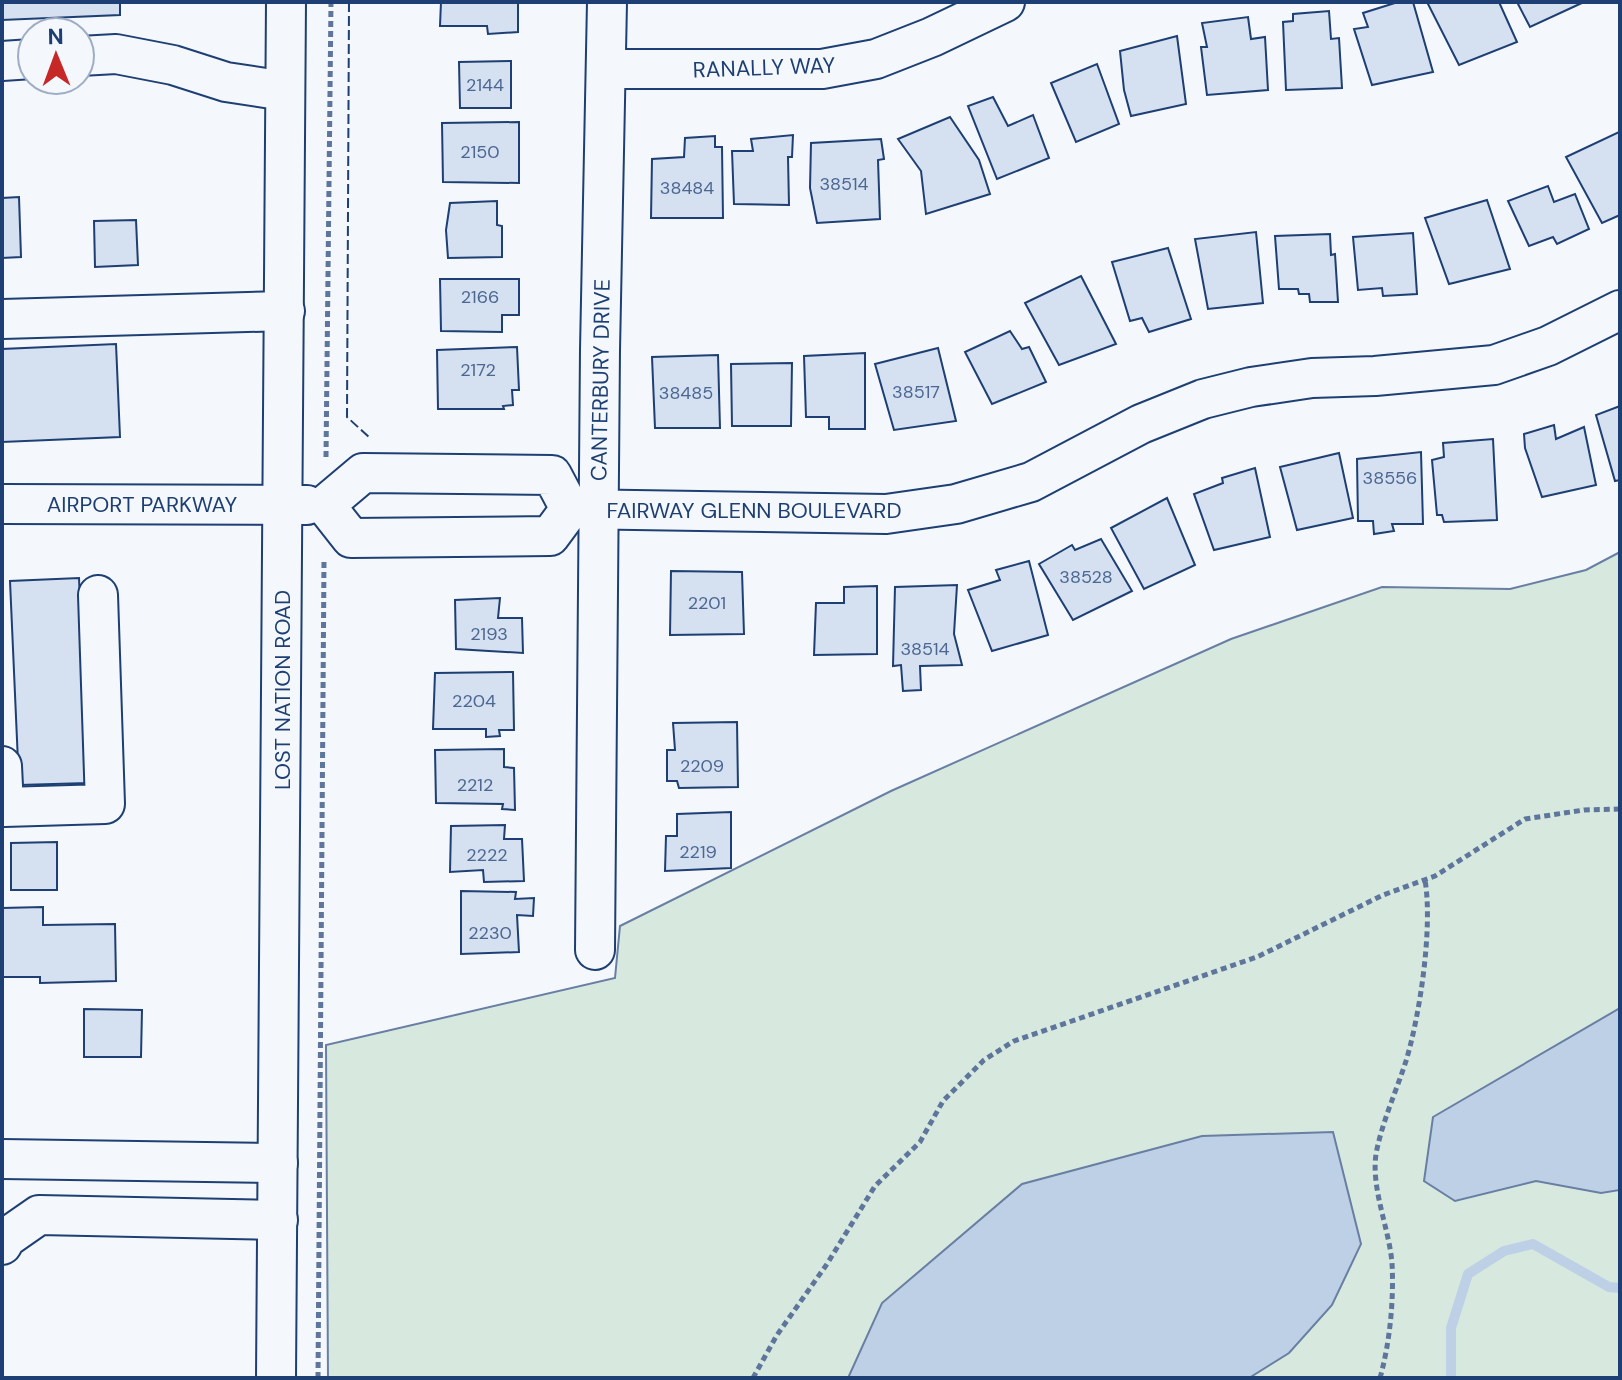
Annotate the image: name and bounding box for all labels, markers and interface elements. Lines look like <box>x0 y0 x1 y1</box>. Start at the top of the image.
north arrow <box>16 16 96 96</box>
text: N <box>47 22 64 51</box>
street label: RANALLY WAY <box>692 51 836 84</box>
house number: 2144 <box>466 73 504 97</box>
house number: 2150 <box>460 140 500 164</box>
house number: 38514 <box>819 172 869 196</box>
house number: 38484 <box>660 176 714 200</box>
street label: CANTERBURY DRIVE <box>584 279 617 481</box>
house number: 2166 <box>461 285 499 309</box>
house number: 2172 <box>460 358 496 382</box>
house number: 38517 <box>892 380 940 404</box>
house number: 38485 <box>659 381 713 405</box>
house number: 38556 <box>1363 466 1417 490</box>
street label: AIRPORT PARKWAY <box>47 490 238 519</box>
street label: FAIRWAY GLENN BOULEVARD <box>606 496 902 525</box>
house number: 38528 <box>1059 565 1113 589</box>
street label: LOST NATION ROAD <box>268 590 297 790</box>
house number: 2201 <box>688 591 726 615</box>
house number: 2193 <box>470 622 508 646</box>
house number: 38514 <box>900 637 950 661</box>
house number: 2204 <box>452 689 496 713</box>
house number: 2209 <box>680 754 724 778</box>
house number: 2212 <box>457 773 493 797</box>
house number: 2219 <box>679 840 717 864</box>
house number: 2222 <box>466 843 508 867</box>
house number: 2230 <box>468 921 512 945</box>

